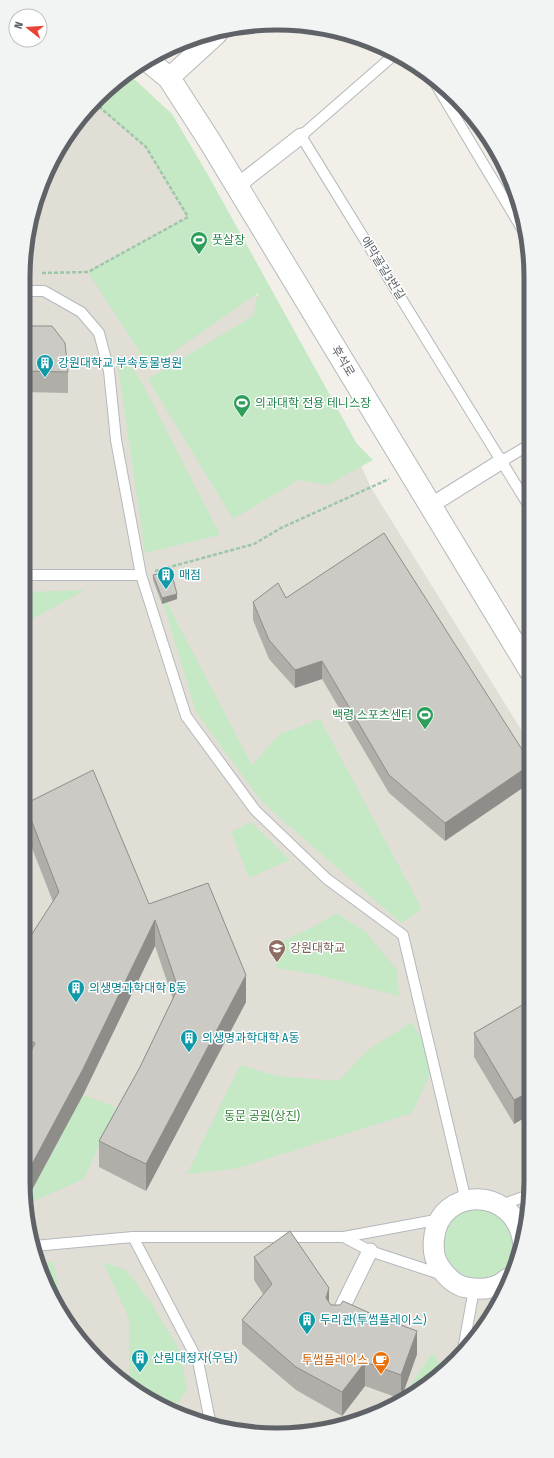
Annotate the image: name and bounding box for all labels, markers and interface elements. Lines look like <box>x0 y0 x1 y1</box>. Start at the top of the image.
north arrow <box>8 8 48 48</box>
text: N <box>12 20 26 30</box>
sports icon: 풋살장 <box>189 230 209 255</box>
place label: 풋살장 <box>212 233 245 247</box>
street label: 애막골길3번길 <box>358 234 408 302</box>
street label: 후석로 <box>328 343 358 379</box>
building icon: 강원대학교 부속동물병원 <box>35 353 55 378</box>
place label: 강원대학교 부속동물병원 <box>58 356 182 370</box>
sports icon: 의과대학 전용 테니스장 <box>232 393 252 418</box>
place label: 의과대학 전용 테니스장 <box>255 396 371 410</box>
building icon: 매점 <box>156 565 176 590</box>
place label: 매점 <box>179 568 201 582</box>
sports icon: 백령 스포츠센터 <box>415 705 435 730</box>
place label: 백령 스포츠센터 <box>332 708 412 722</box>
school or university icon: 강원대학교 <box>267 938 287 963</box>
place label: 강원대학교 <box>290 941 345 955</box>
building icon: 의생명과학대학 B동 <box>66 978 86 1003</box>
place label: 의생명과학대학 B동 <box>89 981 187 995</box>
building icon: 의생명과학대학 A동 <box>179 1028 199 1053</box>
place label: 의생명과학대학 A동 <box>202 1031 299 1045</box>
park label: 동문 공원(상진) <box>224 1109 301 1123</box>
building icon: 두리관(투썸플레이스) <box>297 1310 317 1335</box>
place label: 두리관(투썸플레이스) <box>320 1313 427 1327</box>
building icon: 산림대정자(우담) <box>130 1348 150 1373</box>
cafe icon: 투썸플레이스 <box>371 1350 391 1375</box>
place label: 산림대정자(우담) <box>153 1351 238 1365</box>
place label: 투썸플레이스 <box>302 1353 368 1367</box>

